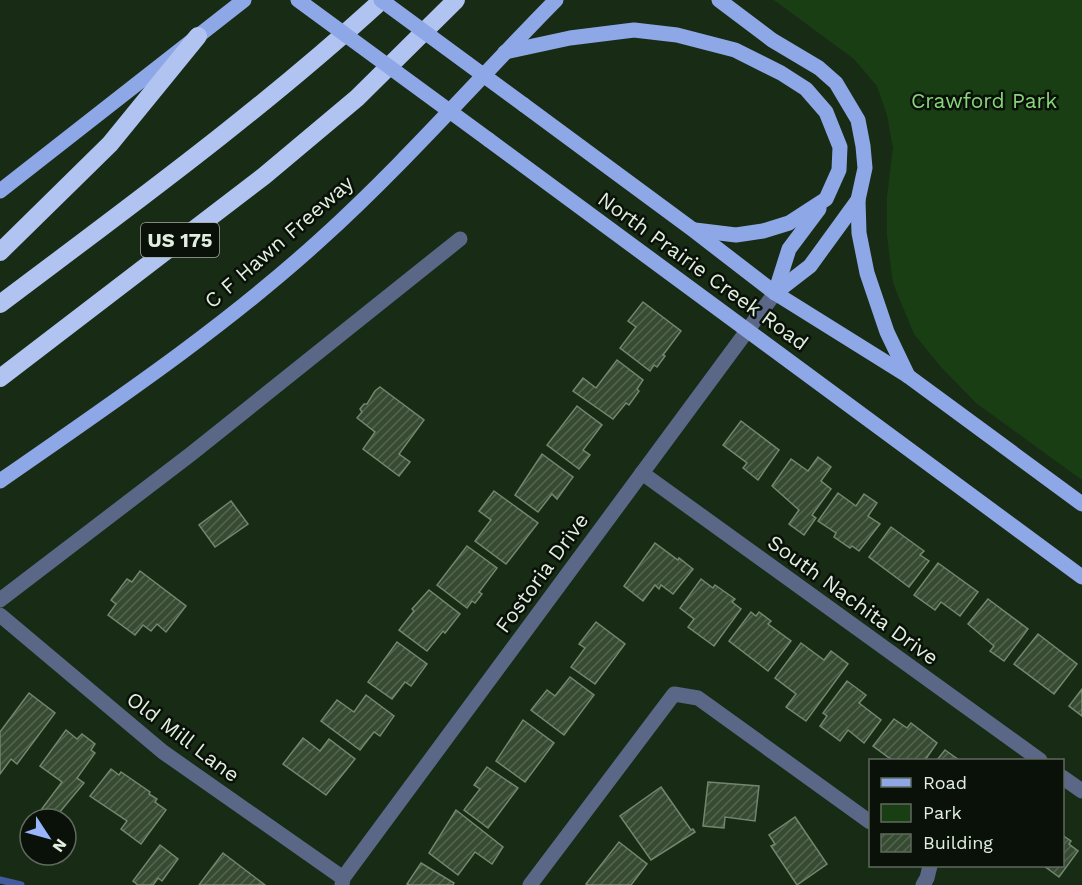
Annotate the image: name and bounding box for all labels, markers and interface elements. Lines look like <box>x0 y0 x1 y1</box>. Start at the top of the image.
park label: Crawford Park <box>911 88 1057 113</box>
street label: C F Hawn Freeway <box>199 170 358 313</box>
street label: North Prairie Creek Road <box>593 186 813 355</box>
road number: US 175 <box>141 223 219 257</box>
street label: Fostoria Drive <box>490 508 593 637</box>
street label: South Nachita Drive <box>763 529 944 670</box>
street label: Old Mill Lane <box>122 686 245 787</box>
legend <box>869 759 1064 867</box>
text: Road <box>923 772 967 793</box>
text: Park <box>923 802 962 823</box>
north arrow <box>18 807 78 867</box>
text: Building <box>923 832 993 853</box>
text: N <box>49 835 71 856</box>

